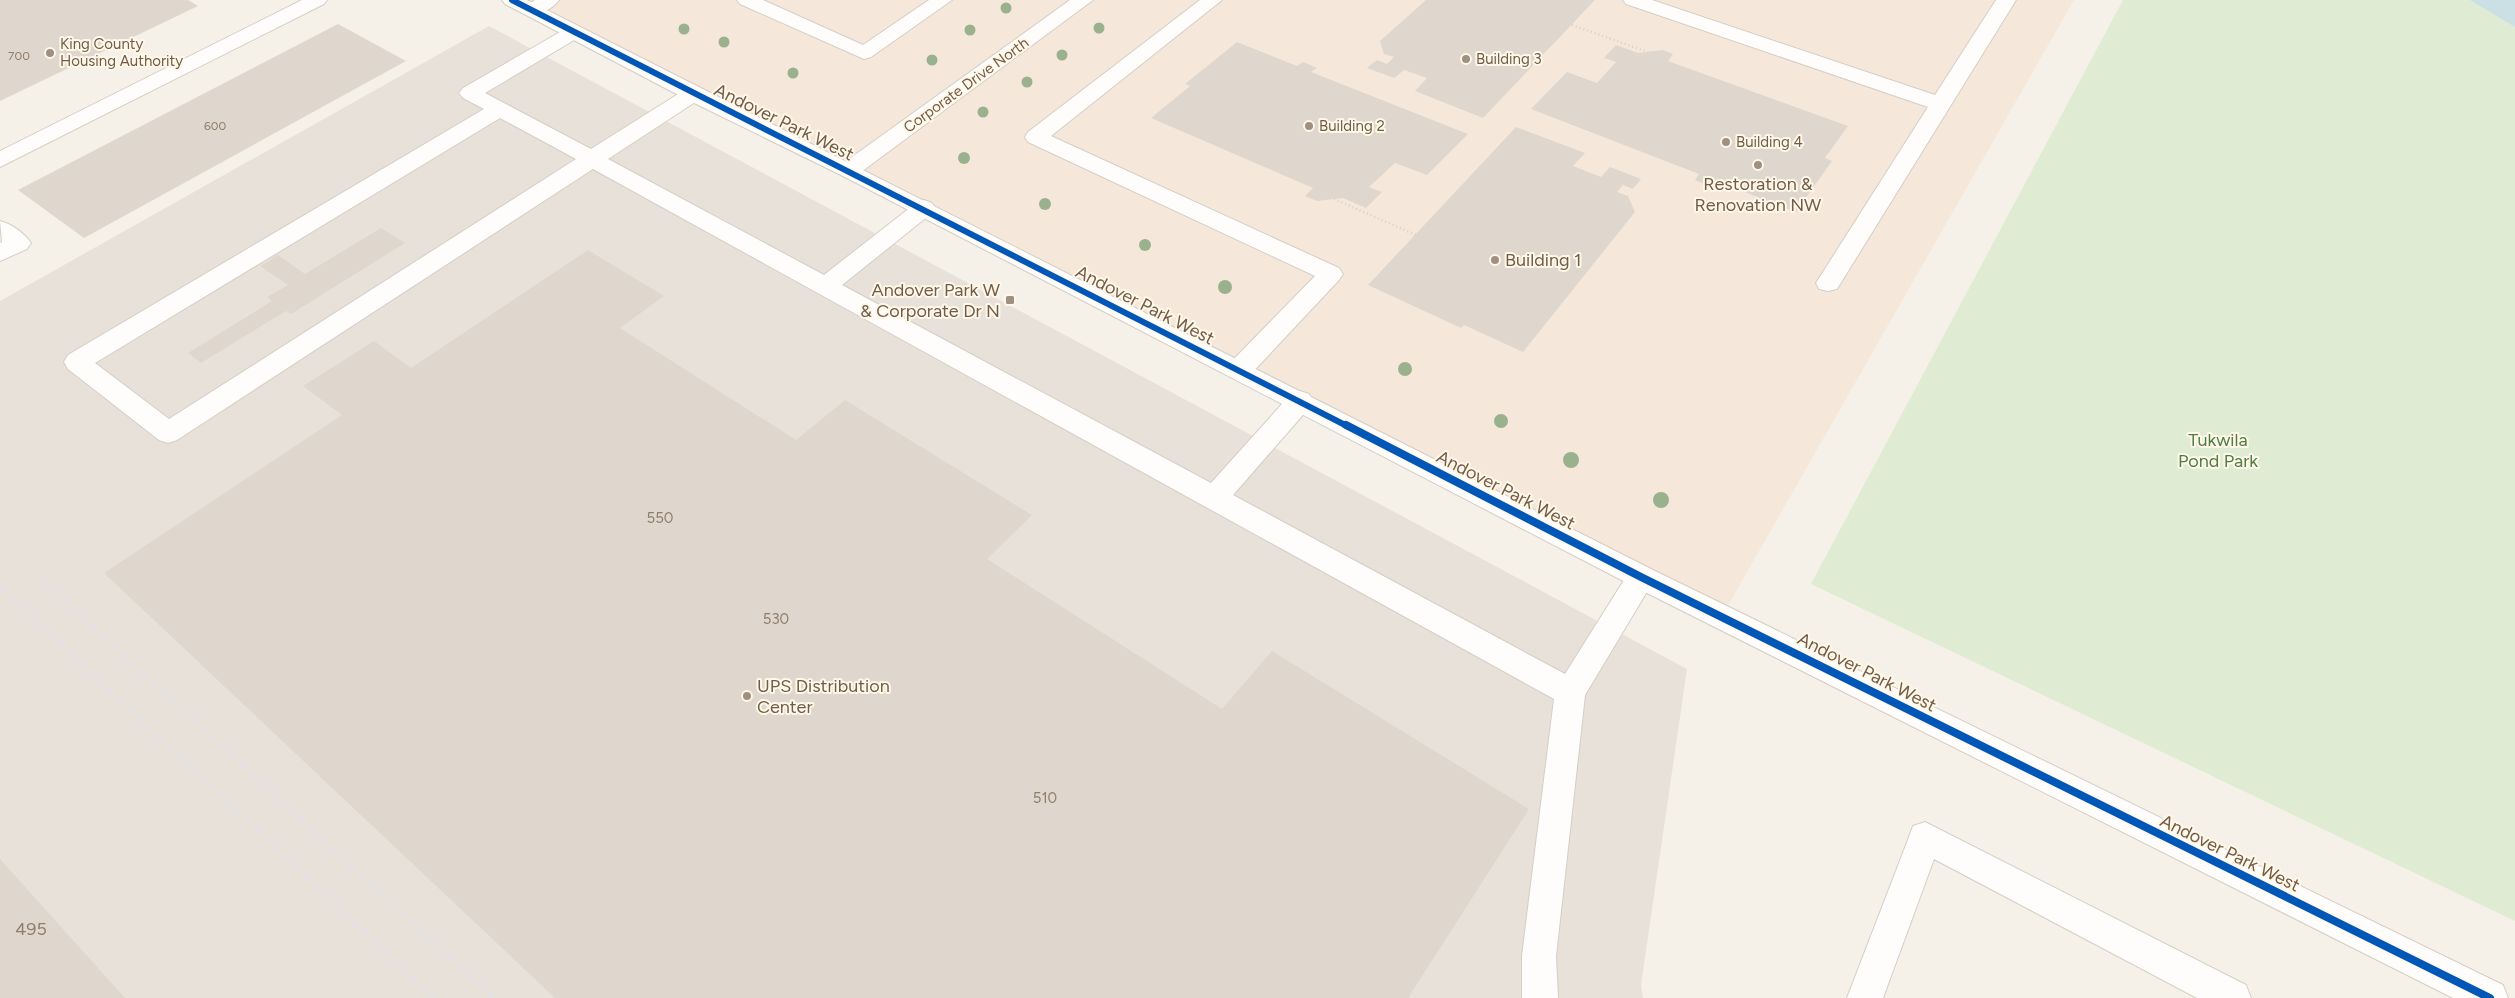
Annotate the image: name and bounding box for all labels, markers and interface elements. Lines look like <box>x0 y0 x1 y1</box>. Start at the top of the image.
street label: Corporate Drive North <box>900 34 1032 136</box>
place label: King County Housing Authority <box>60 35 183 70</box>
marker: King County Housing Authority <box>44 47 56 59</box>
house number: 700 <box>8 49 30 63</box>
place label: Building 3 <box>1476 50 1542 68</box>
marker: Building 3 <box>1460 53 1472 65</box>
street label: Andover Park West <box>711 79 858 165</box>
place label: Building 2 <box>1319 117 1385 135</box>
house number: 600 <box>204 119 226 133</box>
marker: Building 2 <box>1303 120 1315 132</box>
place label: Building 4 <box>1736 133 1803 151</box>
marker: Building 4 <box>1720 136 1732 148</box>
marker: Restoration & Renovation NW <box>1752 159 1764 171</box>
place label: Restoration & Renovation NW <box>1695 173 1822 216</box>
place label: Building 1 <box>1505 249 1581 271</box>
marker: Building 1 <box>1489 254 1501 266</box>
street label: Andover Park West <box>1072 261 1218 350</box>
place label: Andover Park W & Corporate Dr N <box>860 279 1001 322</box>
marker: Andover Park W & Corporate Dr N <box>1004 294 1016 306</box>
park label: Tukwila Pond Park <box>2178 429 2258 472</box>
street label: Andover Park West <box>1433 446 1579 535</box>
house number: 550 <box>647 509 673 527</box>
house number: 530 <box>763 610 789 628</box>
street label: Andover Park West <box>1794 628 1940 717</box>
place label: UPS Distribution Center <box>757 675 890 718</box>
marker: UPS Distribution Center <box>741 690 753 702</box>
house number: 510 <box>1033 789 1057 807</box>
street label: Andover Park West <box>2157 810 2304 896</box>
house number: 495 <box>15 918 47 940</box>

